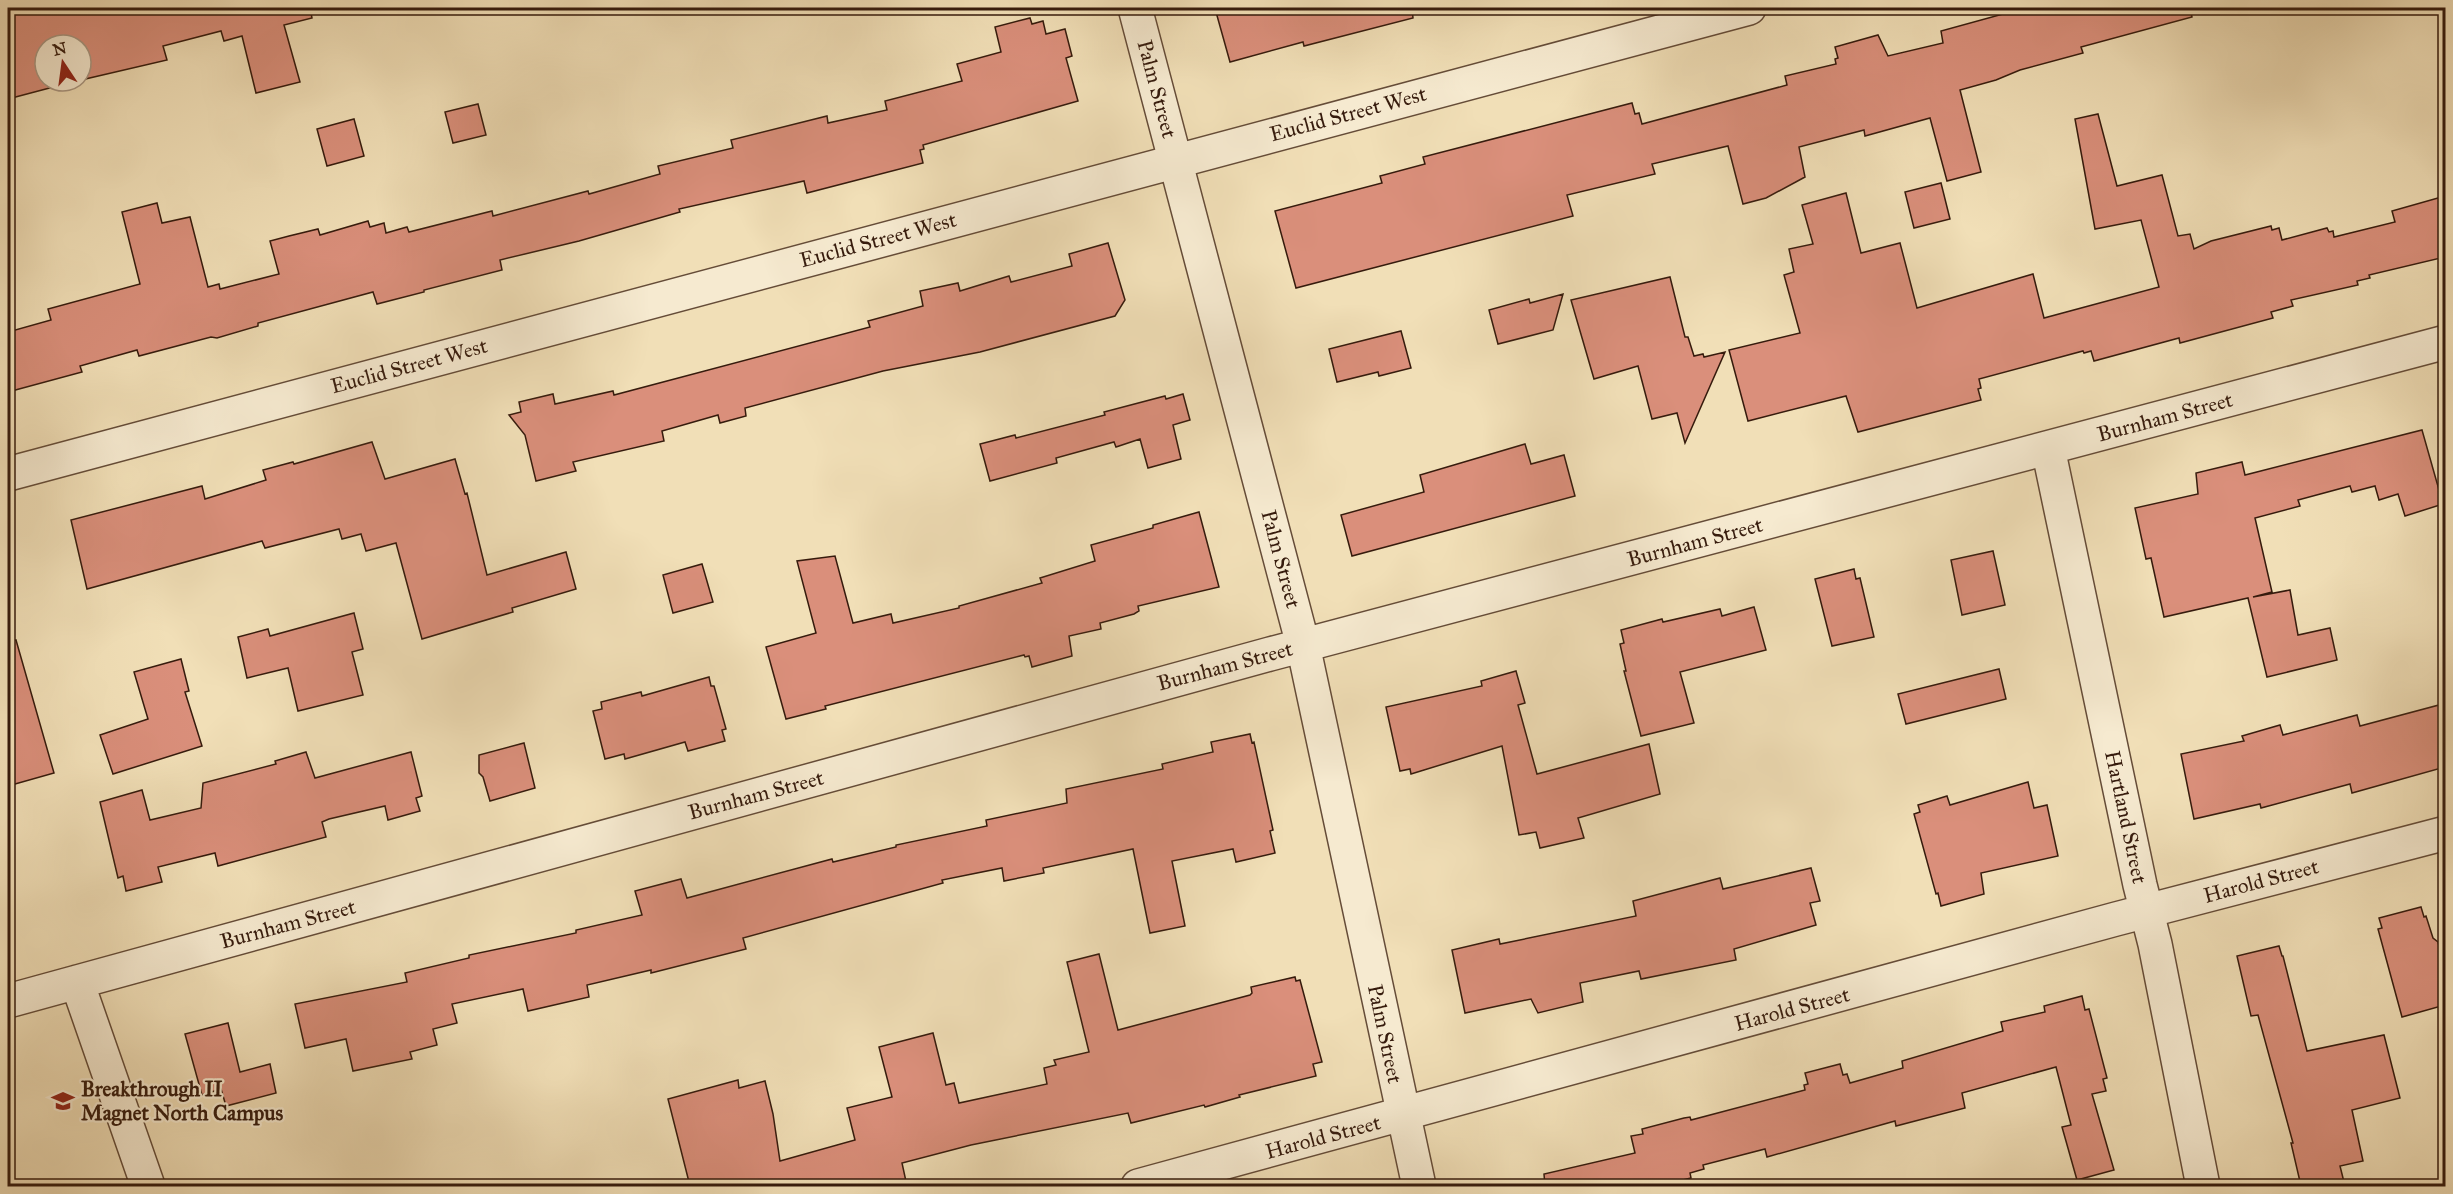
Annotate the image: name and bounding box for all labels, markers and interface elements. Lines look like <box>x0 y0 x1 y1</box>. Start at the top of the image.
north arrow <box>33 33 93 93</box>
street label: Palm Street <box>1131 37 1183 141</box>
text: N <box>51 38 69 60</box>
street label: Euclid Street West <box>1267 80 1430 147</box>
street label: Euclid Street West <box>797 206 960 273</box>
street label: Euclid Street West <box>328 332 491 399</box>
street label: Burnham Street <box>2094 386 2236 448</box>
street label: Palm Street <box>1255 507 1307 611</box>
street label: Burnham Street <box>1624 511 1766 573</box>
street label: Burnham Street <box>1154 635 1296 697</box>
street label: Hartland Street <box>2099 748 2153 887</box>
street label: Burnham Street <box>685 764 827 826</box>
street label: Harold Street <box>2200 853 2322 909</box>
street label: Burnham Street <box>217 893 359 955</box>
street label: Harold Street <box>1731 981 1853 1037</box>
street label: Palm Street <box>1362 982 1408 1086</box>
place label: Breakthrough II Magnet North Campus <box>81 1076 284 1126</box>
school or university icon: Breakthrough II Magnet North Campus <box>50 1088 76 1114</box>
street label: Harold Street <box>1262 1109 1384 1165</box>

